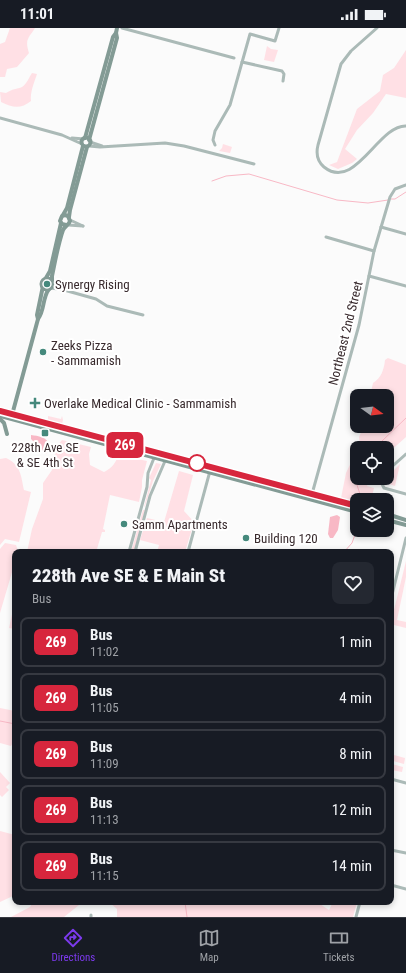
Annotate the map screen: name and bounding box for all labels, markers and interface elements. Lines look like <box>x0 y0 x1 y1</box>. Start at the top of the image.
text: 11:01 <box>20 5 54 23</box>
place label: Synergy Rising <box>55 277 130 292</box>
marker: Synergy Rising <box>42 279 52 289</box>
street label: Northeast 2nd Street <box>325 279 366 387</box>
place label: Zeeks Pizza - Sammamish <box>51 338 121 368</box>
marker: Zeeks Pizza - Sammamish <box>38 347 48 357</box>
north arrow <box>350 389 394 433</box>
map controls <box>350 389 394 537</box>
place label: Overlake Medical Clinic - Sammamish <box>44 396 236 411</box>
marker: Overlake Medical Clinic - Sammamish <box>29 397 41 409</box>
marker: 228th Ave SE & SE 4th St <box>40 428 50 438</box>
line badge: 269 <box>102 432 148 458</box>
text: 269 <box>114 437 136 453</box>
place label: 228th Ave SE & SE 4th St <box>11 440 79 470</box>
button: locate <box>350 441 394 485</box>
unlabelled marker <box>188 454 206 472</box>
button: layers <box>350 493 394 537</box>
place label: Samm Apartments <box>132 517 228 532</box>
marker: Samm Apartments <box>119 519 129 529</box>
place label: Building 120 <box>254 531 318 546</box>
marker: Building 120 <box>241 533 251 543</box>
button: heart <box>332 562 374 604</box>
text: 228th Ave SE & E Main St <box>32 564 225 587</box>
text: Bus <box>32 591 51 606</box>
text: Bus <box>90 626 113 644</box>
text: 1 min <box>339 633 372 651</box>
text: 269 <box>45 634 67 650</box>
text: 11:02 <box>90 644 119 659</box>
text: Bus <box>90 682 113 700</box>
text: 4 min <box>339 689 372 707</box>
text: 269 <box>45 690 67 706</box>
text: 11:05 <box>90 700 119 715</box>
text: Bus <box>90 738 113 756</box>
text: 8 min <box>339 745 372 763</box>
text: 269 <box>45 746 67 762</box>
text: 11:09 <box>90 756 119 771</box>
text: Bus <box>90 794 113 812</box>
text: 12 min <box>332 801 372 819</box>
text: 269 <box>45 802 67 818</box>
text: 11:13 <box>90 812 119 827</box>
text: Bus <box>90 850 113 868</box>
text: 14 min <box>332 857 372 875</box>
text: 269 <box>45 858 67 874</box>
text: 11:15 <box>90 868 119 883</box>
tab: Directions <box>51 927 95 964</box>
tab: Map <box>198 927 220 964</box>
tab: Tickets <box>323 927 355 964</box>

